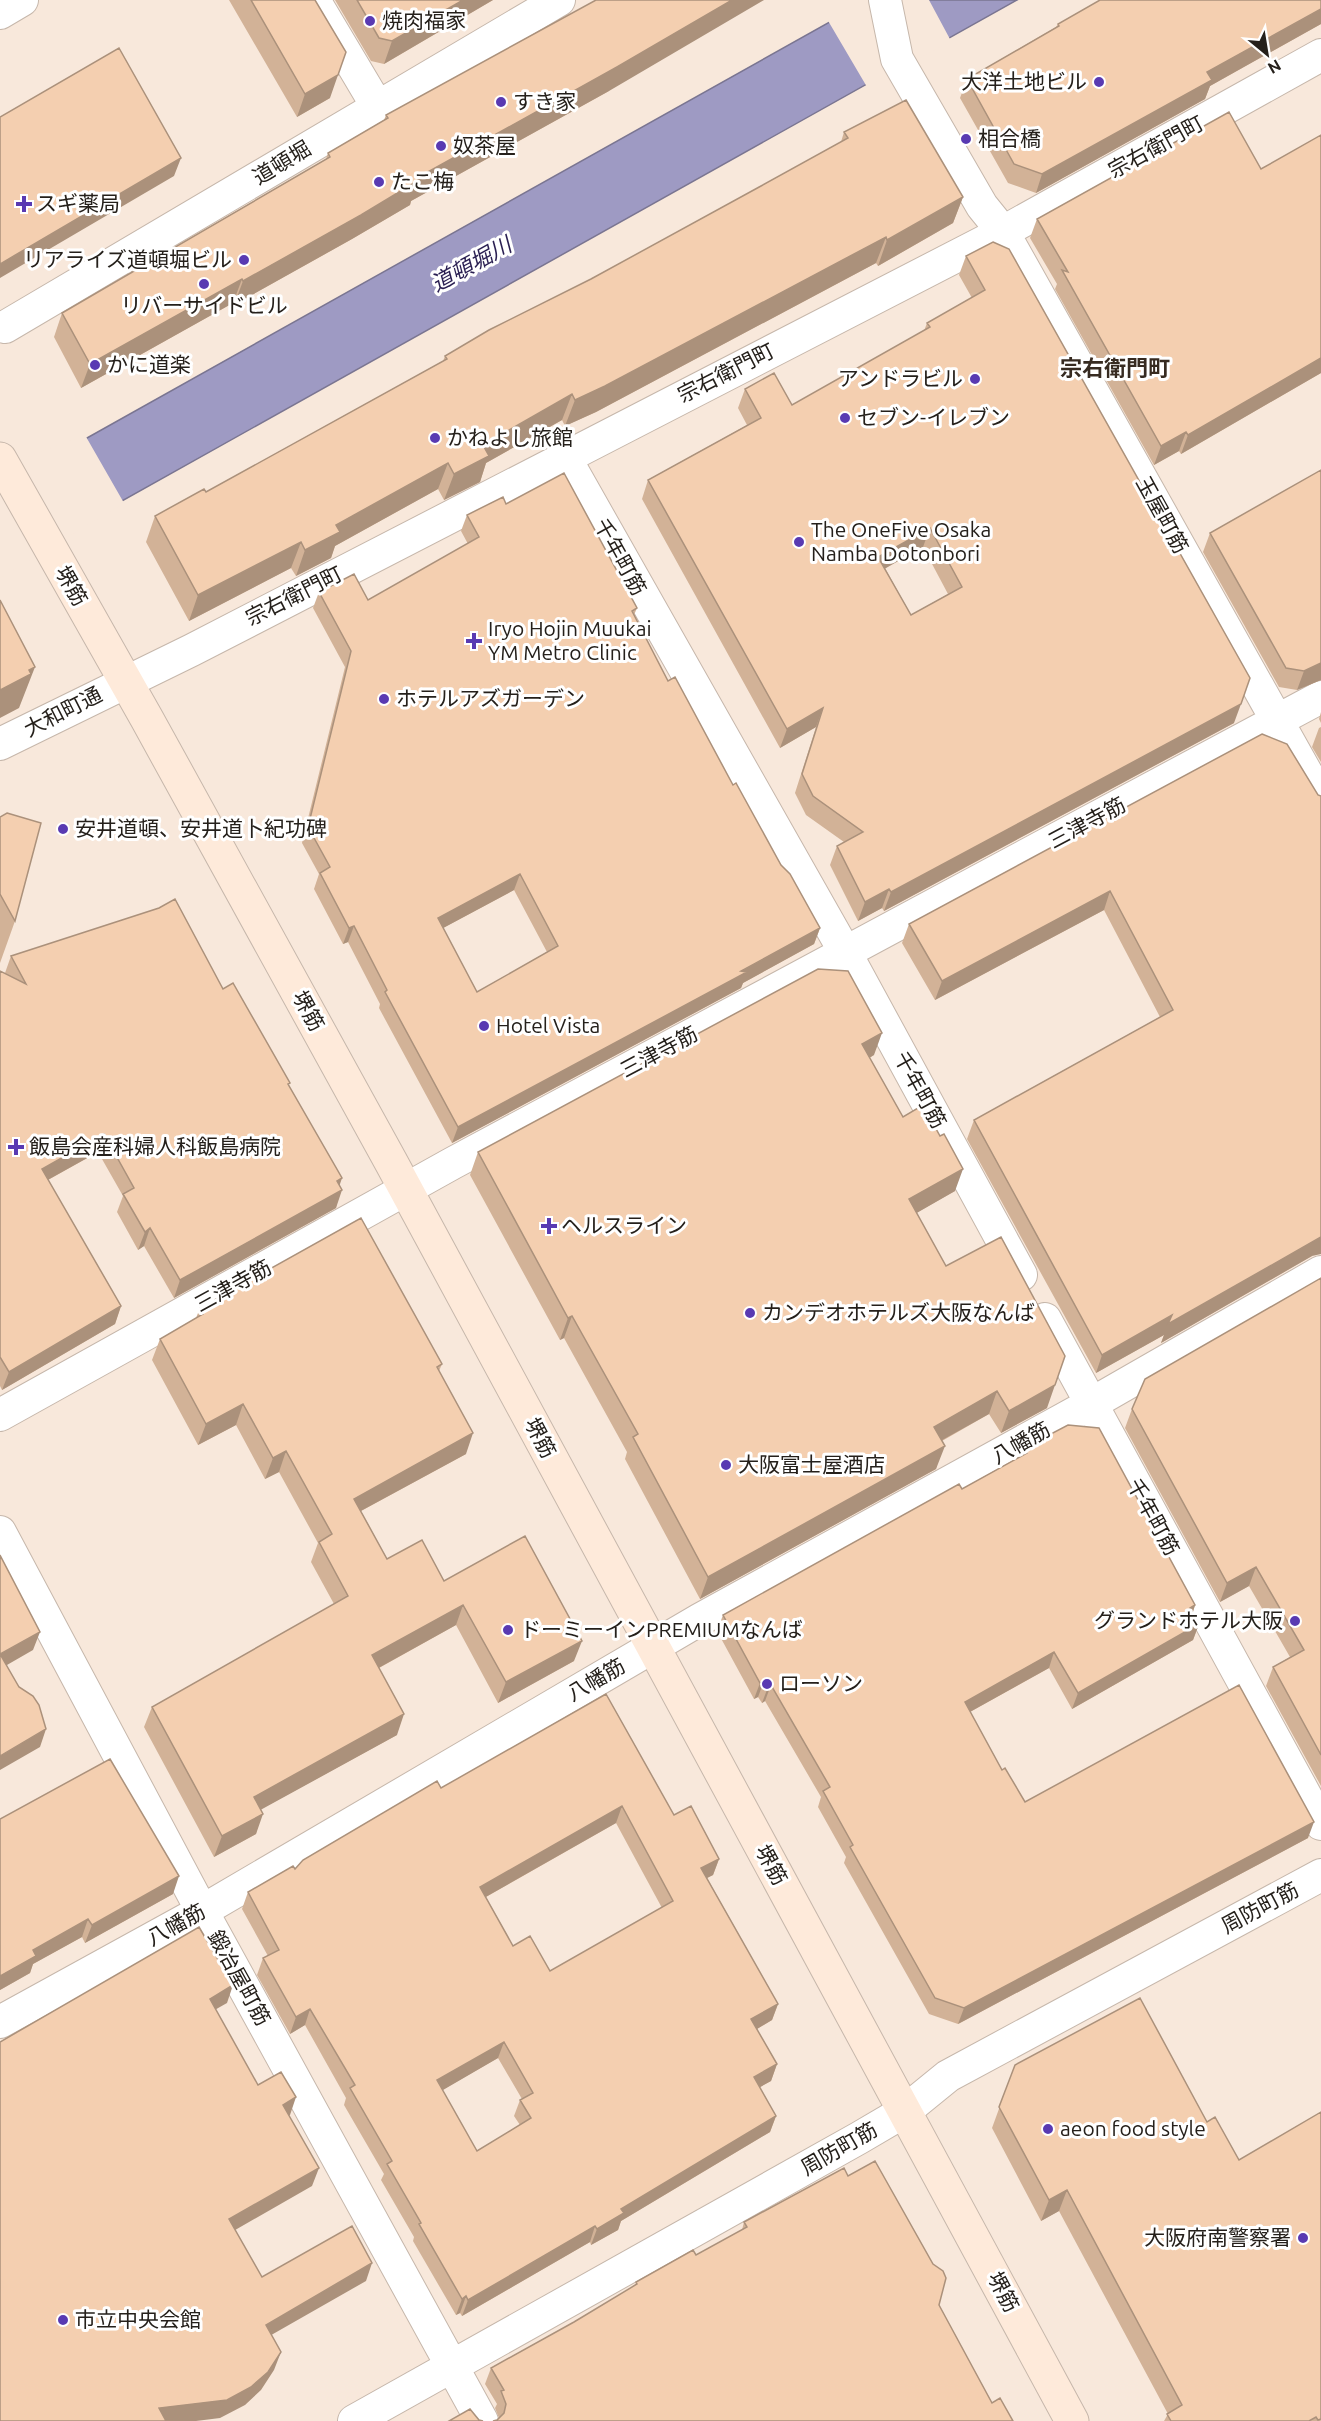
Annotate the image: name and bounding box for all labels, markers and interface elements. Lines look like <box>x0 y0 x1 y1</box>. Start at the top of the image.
place label: 焼肉福家 <box>382 8 466 32</box>
marker: 焼肉福家 <box>363 14 377 28</box>
north arrow <box>1237 24 1297 84</box>
text: N <box>1265 56 1284 78</box>
place label: 大洋土地ビル <box>961 69 1087 93</box>
marker: 大洋土地ビル <box>1092 75 1106 89</box>
place label: すき家 <box>513 89 576 113</box>
marker: すき家 <box>494 95 508 109</box>
street label: 宗右衛門町 <box>1104 110 1207 182</box>
place label: 相合橋 <box>978 126 1041 150</box>
marker: 相合橋 <box>959 132 973 146</box>
place label: 奴茶屋 <box>453 133 516 157</box>
street label: 道頓堀 <box>248 136 315 189</box>
marker: 奴茶屋 <box>434 139 448 153</box>
place label: たこ梅 <box>391 169 454 193</box>
marker: たこ梅 <box>372 175 386 189</box>
place label: スギ薬局 <box>36 191 120 215</box>
marker: スギ薬局 <box>17 197 31 211</box>
water label: 道頓堀川 <box>426 230 517 296</box>
place label: リアライズ道頓堀ビル <box>23 247 232 271</box>
marker: リアライズ道頓堀ビル <box>237 253 251 267</box>
marker: リバーサイドビル <box>197 277 211 291</box>
place label: リバーサイドビル <box>120 293 288 317</box>
street label: 宗右衛門町 <box>673 338 778 407</box>
place label: かに道楽 <box>107 352 191 376</box>
district label: 宗右衛門町 <box>1060 355 1170 380</box>
marker: かに道楽 <box>88 358 102 372</box>
place label: アンドラビル <box>838 366 963 390</box>
marker: アンドラビル <box>968 372 982 386</box>
place label: セブン-イレブン <box>857 405 1010 429</box>
marker: セブン-イレブン <box>838 411 852 425</box>
place label: かねよし旅館 <box>447 425 573 449</box>
marker: かねよし旅館 <box>428 431 442 445</box>
street label: 玉屋町筋 <box>1132 472 1194 557</box>
street label: 千年町筋 <box>590 514 652 599</box>
place label: The OneFive Osaka Namba Dotonbori <box>811 517 991 565</box>
marker: The OneFive Osaka Namba Dotonbori <box>792 535 806 549</box>
street label: 堺筋 <box>51 561 93 610</box>
street label: 宗右衛門町 <box>241 561 346 630</box>
place label: Iryo Hojin Muukai YM Metro Clinic <box>488 616 652 664</box>
marker: Iryo Hojin Muukai YM Metro Clinic <box>465 632 483 650</box>
street label: 大和町通 <box>20 681 105 741</box>
place label: ホテルアズガーデン <box>396 686 585 710</box>
marker: ホテルアズガーデン <box>377 692 391 706</box>
street label: 三津寺筋 <box>1044 792 1129 852</box>
place label: 安井道頓、安井道卜紀功碑 <box>75 816 327 840</box>
marker: 安井道頓、安井道卜紀功碑 <box>56 822 70 836</box>
street label: 堺筋 <box>288 986 330 1035</box>
place label: Hotel Vista <box>496 1013 600 1037</box>
marker: Hotel Vista <box>477 1019 491 1033</box>
street label: 三津寺筋 <box>616 1021 701 1081</box>
street label: 千年町筋 <box>890 1047 952 1132</box>
place label: 飯島会産科婦人科飯島病院 <box>29 1134 281 1158</box>
marker: 飯島会産科婦人科飯島病院 <box>7 1138 25 1156</box>
place label: ヘルスライン <box>561 1213 687 1237</box>
marker: ヘルスライン <box>542 1219 556 1233</box>
street label: 三津寺筋 <box>190 1254 275 1316</box>
place label: カンデオホテルズ大阪なんば <box>762 1300 1035 1324</box>
marker: カンデオホテルズ大阪なんば <box>743 1306 757 1320</box>
street label: 堺筋 <box>520 1413 561 1462</box>
street label: 八幡筋 <box>987 1416 1054 1468</box>
place label: 大阪富士屋酒店 <box>738 1452 885 1476</box>
marker: 大阪富士屋酒店 <box>719 1458 733 1472</box>
street label: 千年町筋 <box>1123 1474 1185 1559</box>
place label: グランドホテル大阪 <box>1094 1608 1283 1632</box>
marker: グランドホテル大阪 <box>1288 1614 1302 1628</box>
place label: ドーミーインPREMIUMなんば <box>520 1617 803 1641</box>
marker: ドーミーインPREMIUMなんば <box>501 1623 515 1637</box>
street label: 八幡筋 <box>562 1653 629 1705</box>
place label: ローソン <box>779 1671 863 1695</box>
marker: ローソン <box>760 1677 774 1691</box>
street label: 堺筋 <box>751 1840 793 1889</box>
street label: 周防町筋 <box>1217 1877 1302 1937</box>
street label: 八幡筋 <box>142 1898 209 1950</box>
street label: 鍛冶屋町筋 <box>204 1926 276 2029</box>
place label: aeon food style <box>1060 2116 1206 2140</box>
street label: 周防町筋 <box>796 2117 881 2180</box>
marker: aeon food style <box>1041 2122 1055 2136</box>
place label: 大阪府南警察署 <box>1144 2225 1291 2249</box>
marker: 大阪府南警察署 <box>1296 2231 1310 2245</box>
street label: 堺筋 <box>983 2267 1024 2316</box>
place label: 市立中央会館 <box>75 2307 201 2331</box>
marker: 市立中央会館 <box>56 2313 70 2327</box>

